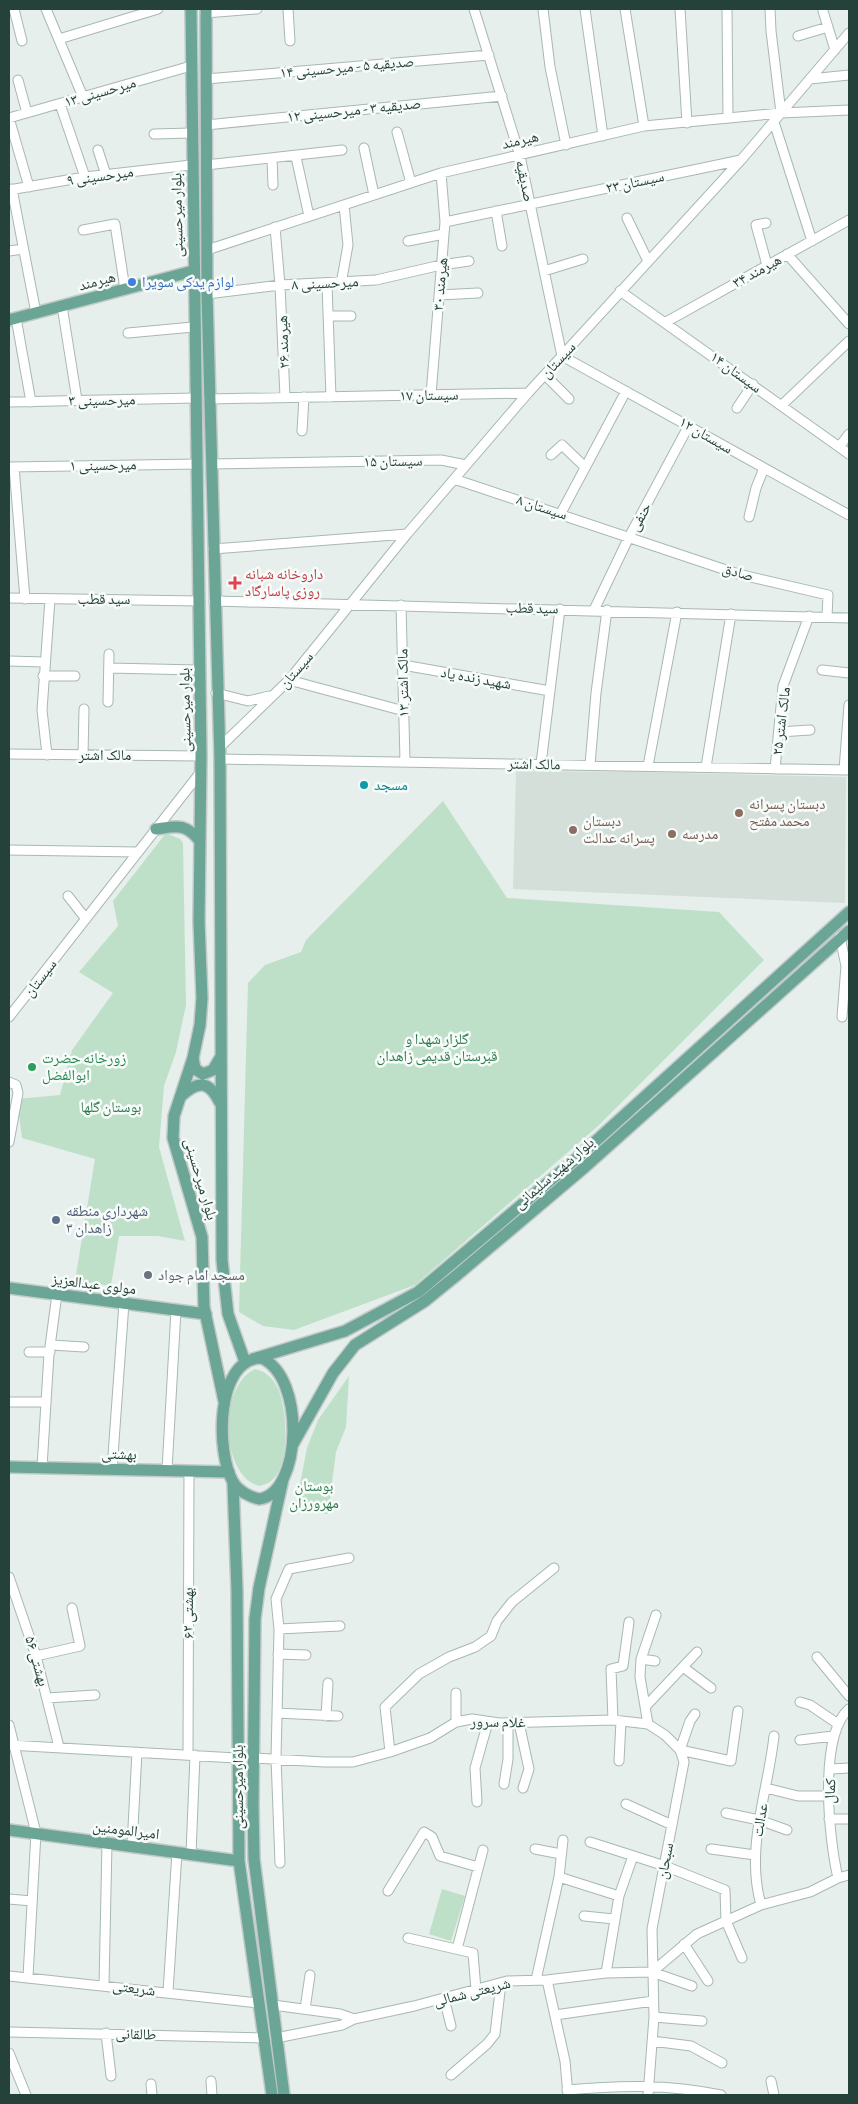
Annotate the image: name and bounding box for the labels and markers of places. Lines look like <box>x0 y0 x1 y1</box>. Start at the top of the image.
place label: لوازم یدکی سویرا <box>142 275 234 292</box>
marker: لوازم یدکی سویرا <box>126 276 138 288</box>
place label: داروخانه شبانه روزی پاسارگاد <box>245 567 323 601</box>
marker: داروخانه شبانه روزی پاسارگاد <box>229 577 241 589</box>
place label: مسجد <box>374 778 408 793</box>
marker: مسجد <box>358 779 370 791</box>
place label: دبستان پسرانه محمد مفتح <box>749 797 825 831</box>
marker: دبستان پسرانه محمد مفتح <box>733 807 745 819</box>
place label: دبستان پسرانه عدالت <box>583 814 655 847</box>
marker: دبستان پسرانه عدالت <box>567 824 579 836</box>
place label: مدرسه <box>682 827 719 843</box>
marker: مدرسه <box>666 828 678 840</box>
place label: زورخانه حضرت ابوالفضل <box>42 1051 126 1085</box>
marker: زورخانه حضرت ابوالفضل <box>26 1061 38 1073</box>
place label: شهرداری منطقه ۳ زاهدان <box>66 1204 148 1238</box>
marker: شهرداری منطقه ۳ زاهدان <box>50 1214 62 1226</box>
place label: مسجد امام جواد <box>158 1268 245 1285</box>
marker: مسجد امام جواد <box>142 1269 154 1281</box>

